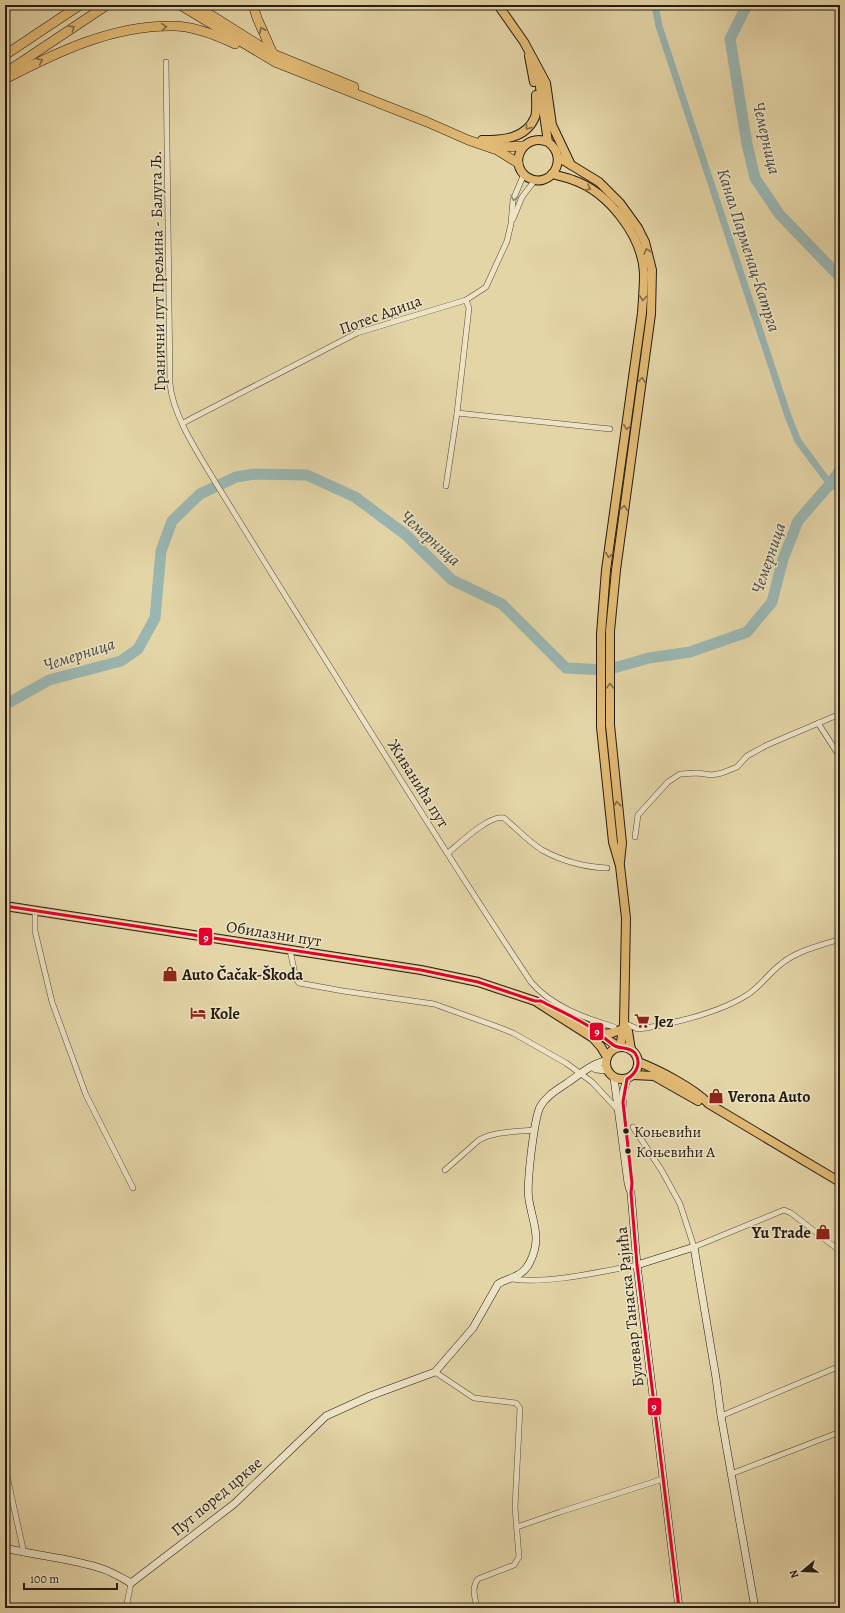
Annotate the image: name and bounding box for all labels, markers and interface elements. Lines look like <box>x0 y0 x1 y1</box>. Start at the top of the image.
one-way arrow <box>161 23 167 32</box>
one-way arrow <box>68 26 75 33</box>
one-way arrow <box>259 26 267 34</box>
one-way arrow <box>35 58 43 66</box>
water label: Чемерница <box>747 100 786 177</box>
one-way arrow <box>526 122 533 129</box>
street label: Гранични пут Прељина - Балуга Љ. <box>145 151 171 391</box>
water label: Канал Парменац-Катрга <box>711 165 786 335</box>
one-way arrow <box>584 183 591 191</box>
one-way arrow <box>510 194 519 201</box>
one-way arrow <box>643 248 652 255</box>
street label: Потес Адица <box>336 290 425 340</box>
one-way arrow <box>638 295 647 301</box>
one-way arrow <box>637 377 646 383</box>
one-way arrow <box>622 424 631 430</box>
water label: Чемерница <box>396 505 466 572</box>
one-way arrow <box>620 505 629 512</box>
water label: Чемерница <box>746 519 791 597</box>
one-way arrow <box>604 552 613 558</box>
water label: Чемерница <box>41 632 118 677</box>
one-way arrow <box>606 683 614 689</box>
street label: Живанића пут <box>382 735 454 832</box>
one-way arrow <box>613 801 622 807</box>
street label: Обилазни пут <box>225 916 323 952</box>
line badge: 9 <box>198 927 213 946</box>
text: 9 <box>203 930 209 945</box>
place label: Auto Čačak-Škoda <box>181 964 304 986</box>
shop icon: Auto Čačak-Škoda <box>161 965 179 983</box>
place label: Kole <box>210 1003 240 1025</box>
hotel icon: Kole <box>189 1004 207 1022</box>
place label: Jez <box>654 1011 674 1033</box>
supermarket icon: Jez <box>633 1012 651 1030</box>
line badge: 9 <box>589 1022 604 1041</box>
text: 9 <box>594 1024 600 1039</box>
place label: Verona Auto <box>727 1086 810 1108</box>
shop icon: Verona Auto <box>707 1087 725 1105</box>
place label: Коњевићи <box>634 1122 701 1142</box>
marker: Коњевићи <box>621 1126 631 1136</box>
place label: Коњевићи А <box>636 1142 715 1162</box>
marker: Коњевићи А <box>623 1146 633 1156</box>
place label: Yu Trade <box>751 1222 811 1244</box>
shop icon: Yu Trade <box>814 1223 832 1241</box>
street label: Булевар Танаска Рајића <box>611 1225 649 1388</box>
line badge: 9 <box>647 1397 662 1416</box>
text: 9 <box>651 1399 657 1414</box>
street label: Пут поред цркве <box>166 1452 267 1541</box>
north arrow <box>783 1551 823 1591</box>
scale bar <box>24 1565 117 1591</box>
text: N <box>786 1568 802 1580</box>
text: 100 m <box>30 1571 59 1587</box>

